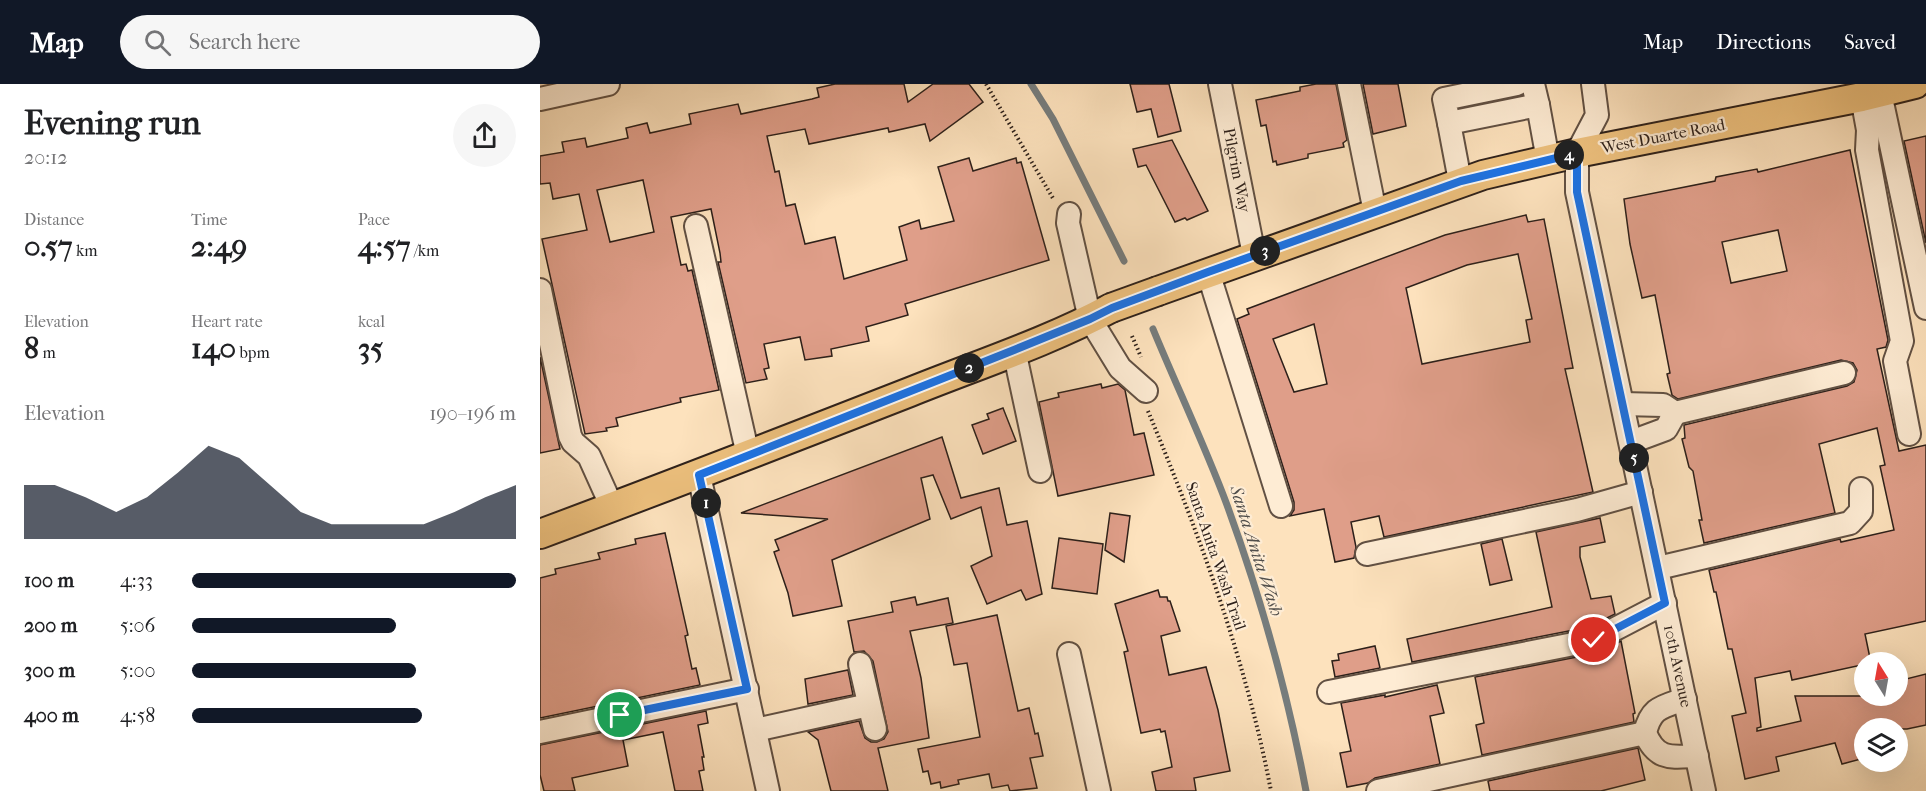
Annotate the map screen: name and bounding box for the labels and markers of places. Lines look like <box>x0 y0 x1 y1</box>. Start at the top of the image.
pin: 4 <box>1554 140 1584 170</box>
pin: 3 <box>1250 236 1280 266</box>
pin: 2 <box>954 353 984 383</box>
pin: 5 <box>1619 443 1649 473</box>
pin: 1 <box>691 488 721 518</box>
pin <box>1568 614 1619 665</box>
pin <box>594 689 645 740</box>

